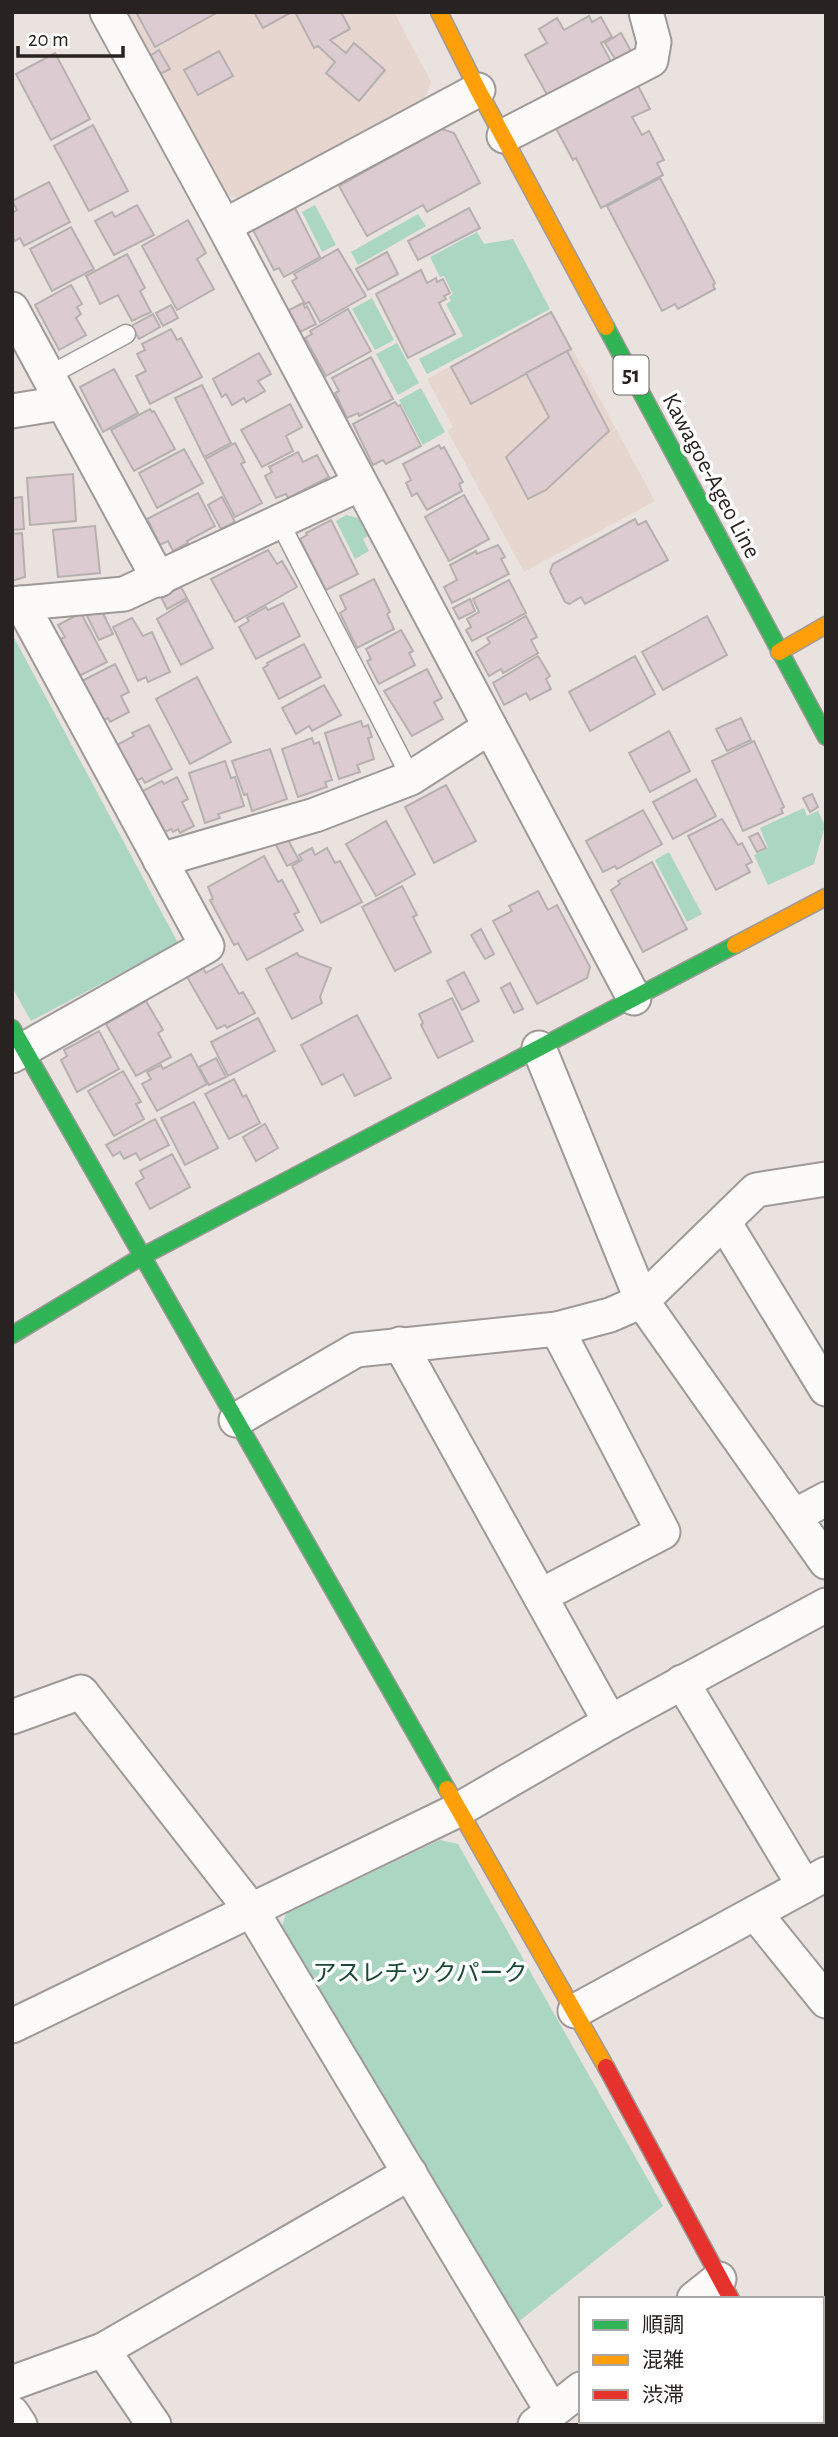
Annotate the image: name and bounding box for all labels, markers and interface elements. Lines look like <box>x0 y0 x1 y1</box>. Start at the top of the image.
scale bar <box>18 14 122 58</box>
text: 20 m <box>28 29 69 50</box>
road number: 51 <box>614 356 648 394</box>
street label: Kawagoe-Ageo Line <box>657 390 765 562</box>
park label: アスレチックパーク <box>313 1961 527 1986</box>
legend <box>579 2297 824 2423</box>
text: 順調 <box>642 2314 684 2336</box>
text: 混雑 <box>642 2349 684 2371</box>
text: 渋滞 <box>642 2384 684 2406</box>

